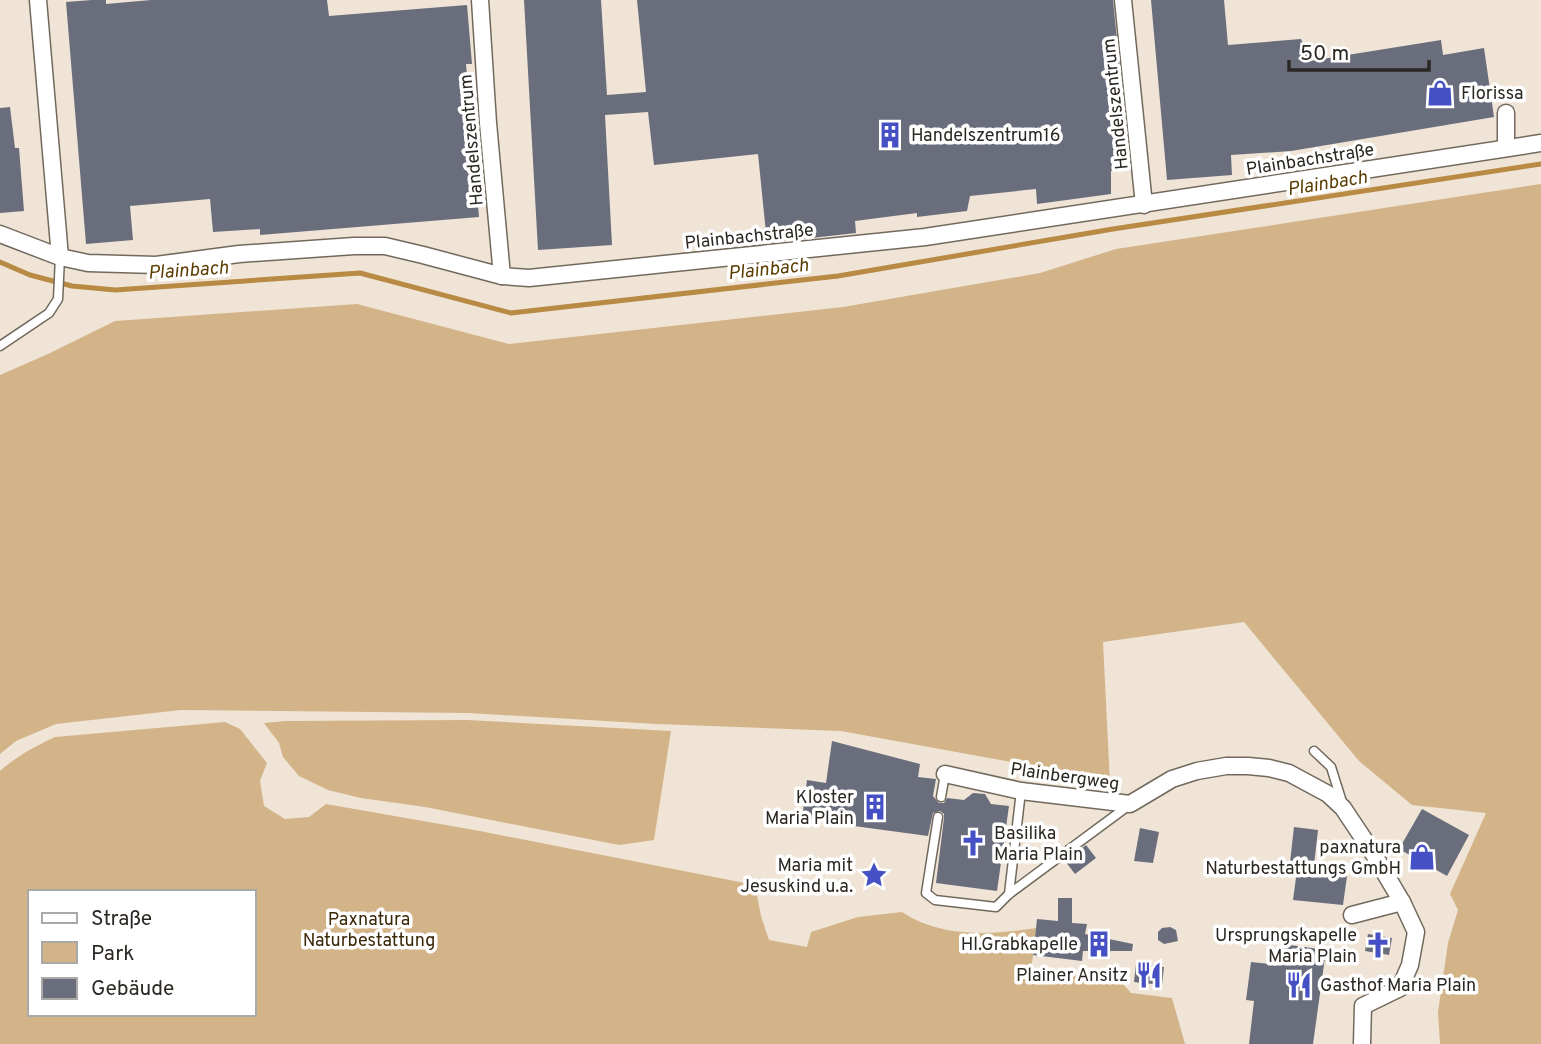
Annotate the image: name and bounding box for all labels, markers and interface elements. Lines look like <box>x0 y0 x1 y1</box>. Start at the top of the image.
scale bar <box>1289 28 1429 72</box>
street label: Handelszentrum <box>1098 37 1135 171</box>
text: 50 m <box>1300 41 1349 68</box>
street label: Handelszentrum <box>455 73 490 207</box>
shop icon: Florissa <box>1425 78 1455 108</box>
place label: Florissa <box>1461 83 1523 106</box>
building icon: Handelszentrum16 <box>875 120 905 150</box>
place label: Handelszentrum16 <box>911 125 1060 148</box>
street label: Plainbachstraße <box>1244 139 1376 182</box>
water label: Plainbach <box>1286 166 1370 202</box>
street label: Plainbachstraße <box>684 219 815 256</box>
water label: Plainbach <box>727 254 810 286</box>
water label: Plainbach <box>147 256 230 286</box>
street label: Plainbergweg <box>1009 758 1121 797</box>
place label: Kloster Maria Plain <box>765 787 854 831</box>
building icon: Kloster Maria Plain <box>860 792 890 822</box>
place label: Basilika Maria Plain <box>994 823 1083 867</box>
church icon: Basilika Maria Plain <box>958 828 988 858</box>
place label: paxnatura Naturbestattungs GmbH <box>1205 837 1401 881</box>
shop icon: paxnatura Naturbestattungs GmbH <box>1407 842 1437 872</box>
place label: Maria mit Jesuskind u.a. <box>740 855 853 899</box>
place icon: Maria mit Jesuskind u.a. <box>859 860 889 890</box>
legend <box>28 890 256 1016</box>
text: Straße <box>91 906 152 933</box>
park label: Paxnatura Naturbestattung <box>303 909 435 953</box>
place label: Ursprungskapelle Maria Plain <box>1215 925 1357 969</box>
building icon: Hl.Grabkapelle <box>1084 929 1114 959</box>
church icon: Ursprungskapelle Maria Plain <box>1363 930 1393 960</box>
place label: Hl.Grabkapelle <box>961 934 1078 957</box>
text: Park <box>91 941 134 968</box>
restaurant icon: Plainer Ansitz <box>1134 960 1164 990</box>
place label: Plainer Ansitz <box>1016 965 1128 988</box>
restaurant icon: Gasthof Maria Plain <box>1284 970 1314 1000</box>
place label: Gasthof Maria Plain <box>1320 975 1476 998</box>
text: Gebäude <box>91 976 174 1003</box>

